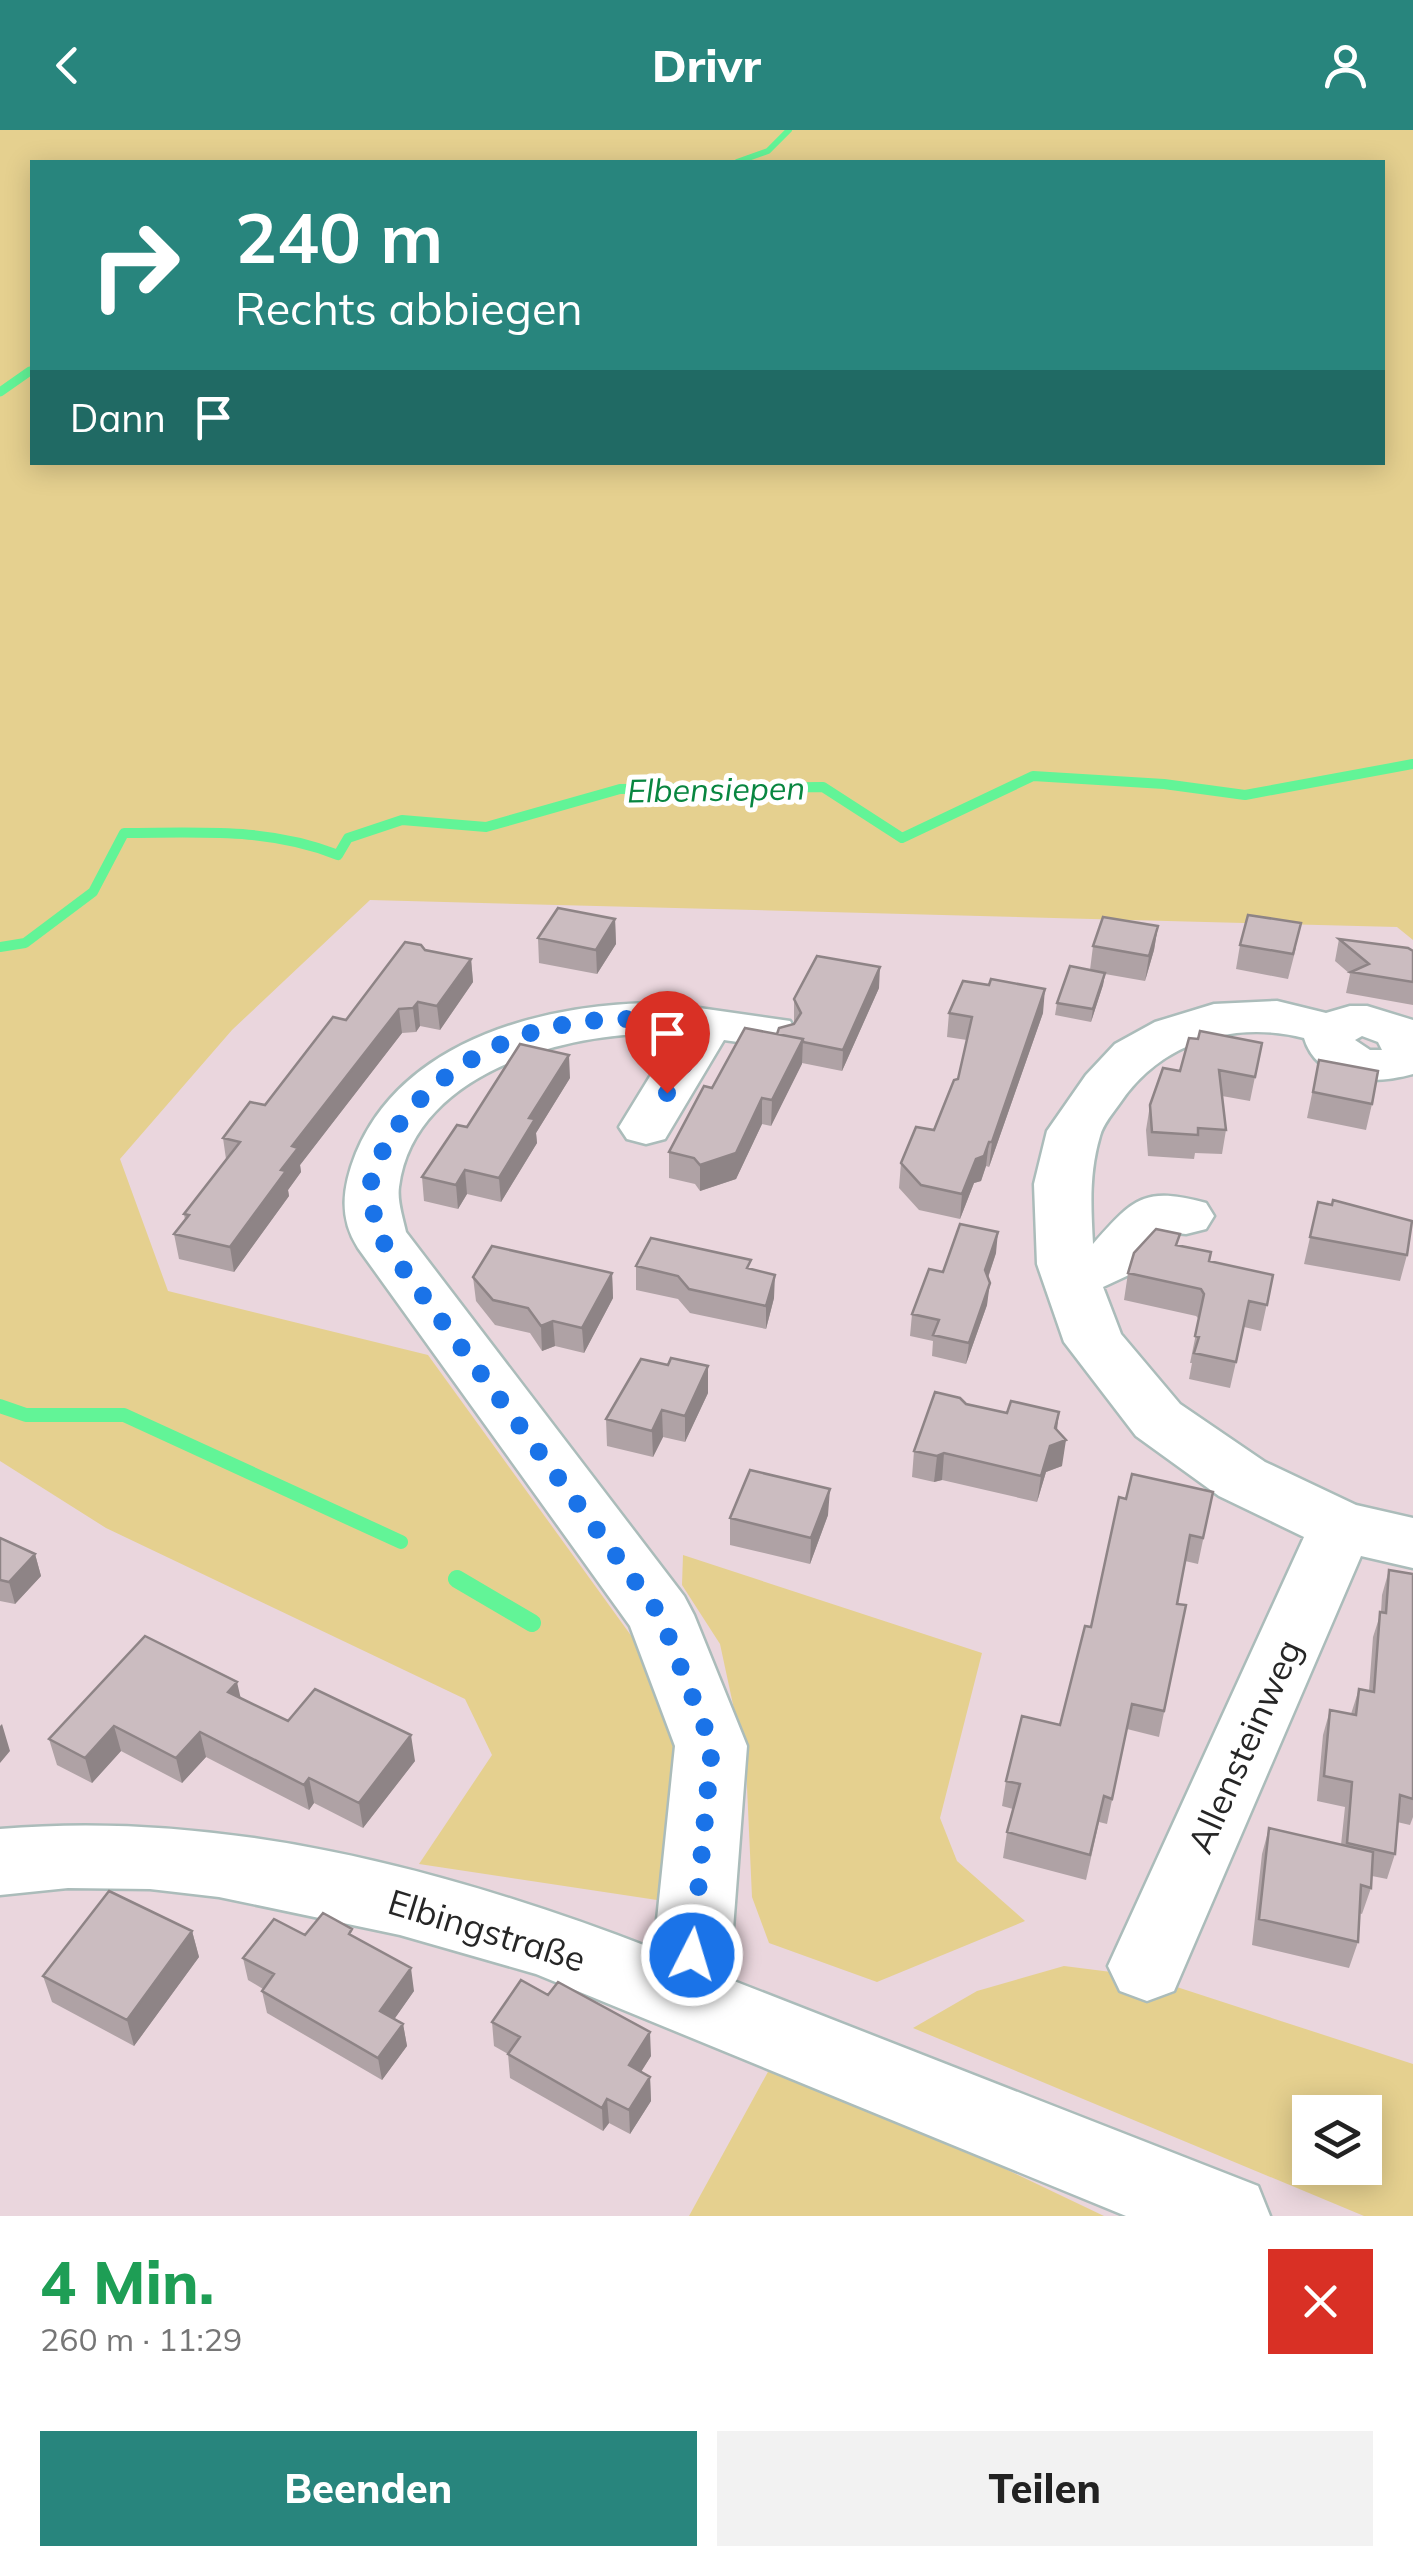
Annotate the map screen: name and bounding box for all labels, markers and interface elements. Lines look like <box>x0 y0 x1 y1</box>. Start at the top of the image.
text: Drivr <box>652 37 761 93</box>
icon: back <box>40 38 95 93</box>
icon: person <box>1318 38 1373 93</box>
text: 240 m <box>235 193 443 281</box>
icon: right <box>70 200 200 330</box>
text: Rechts abbiegen <box>235 280 583 336</box>
icon: arrive <box>186 390 241 445</box>
text: Dann <box>70 394 166 442</box>
water label: Elbensiepen <box>627 767 805 811</box>
pin <box>625 991 710 1094</box>
icon: arrive <box>640 1006 695 1061</box>
street label: Allensteinweg <box>1177 1632 1311 1860</box>
street label: Elbingstraße <box>383 1879 591 1981</box>
position arrow <box>640 1903 744 2007</box>
map controls <box>1292 2095 1382 2185</box>
button: layers <box>1292 2095 1382 2185</box>
text: 4 Min. <box>40 2244 214 2319</box>
button: close <box>1268 2249 1373 2354</box>
text: 260 m · 11:29 <box>40 2319 242 2359</box>
button: Beenden <box>40 2431 697 2546</box>
button: Teilen <box>717 2431 1373 2546</box>

